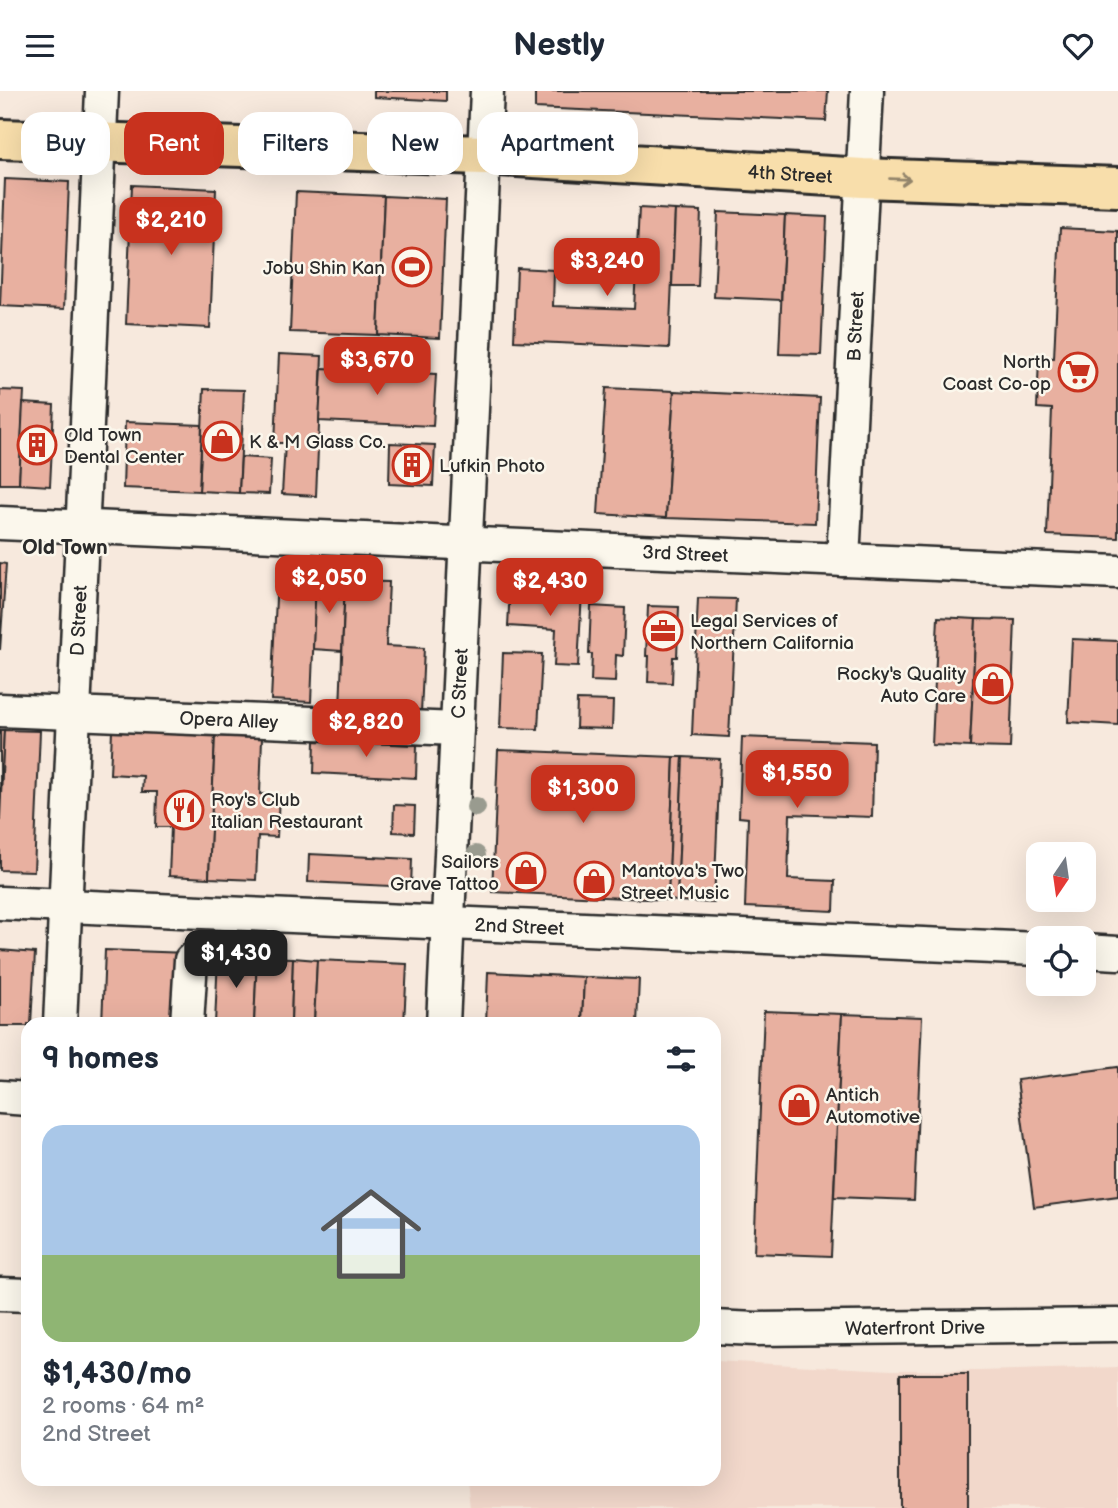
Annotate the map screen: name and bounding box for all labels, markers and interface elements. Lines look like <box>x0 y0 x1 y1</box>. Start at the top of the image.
text: Nestly <box>513 26 605 65</box>
icon: menu <box>21 27 59 65</box>
icon: heart <box>1059 27 1097 65</box>
chip: Buy <box>21 112 110 175</box>
chip: Rent <box>124 112 224 175</box>
chip: Filters <box>238 112 353 175</box>
chip: New <box>367 112 463 175</box>
chip: Apartment <box>477 112 638 175</box>
street label: 4th Street <box>747 161 833 189</box>
one-way arrow <box>889 172 912 186</box>
pin: $2,210 <box>114 197 228 257</box>
text: $2,210 <box>135 206 207 234</box>
pin: $3,240 <box>550 239 664 298</box>
sports icon: Jobu Shin Kan <box>391 246 433 288</box>
text: $3,240 <box>570 247 644 275</box>
place label: Jobu Shin Kan <box>263 257 385 280</box>
street label: B Street <box>843 291 870 362</box>
pin: $3,670 <box>320 337 434 397</box>
text: $3,670 <box>340 346 414 374</box>
place label: North Coast Co-op <box>943 351 1051 396</box>
supermarket icon: North Coast Co-op <box>1057 351 1099 393</box>
shop icon: K & M Glass Co. <box>201 420 243 462</box>
building icon: Old Town Dental Center <box>16 424 58 466</box>
place label: Old Town Dental Center <box>64 424 185 469</box>
place label: K & M Glass Co. <box>249 431 386 454</box>
building icon: Lufkin Photo <box>391 444 433 486</box>
place label: Lufkin Photo <box>439 455 545 478</box>
district label: Old Town <box>22 535 108 560</box>
street label: 3rd Street <box>642 541 729 568</box>
pin: $2,050 <box>272 555 386 615</box>
pin: $2,430 <box>493 559 607 618</box>
text: $2,050 <box>291 564 367 592</box>
text: $2,430 <box>512 567 588 595</box>
street label: D Street <box>67 584 93 656</box>
office icon: Legal Services of Northern California <box>642 610 684 652</box>
place label: Legal Services of Northern California <box>690 610 854 655</box>
street label: C Street <box>447 648 474 719</box>
place label: Rocky's Quality Auto Care <box>837 663 966 708</box>
shop icon: Rocky's Quality Auto Care <box>972 663 1014 705</box>
pin: $2,820 <box>309 699 423 759</box>
street label: Opera Alley <box>179 707 279 735</box>
text: $2,820 <box>328 708 404 736</box>
pin: $1,550 <box>740 751 854 810</box>
text: $1,550 <box>762 759 832 787</box>
pin: $1,300 <box>526 765 640 825</box>
text: $1,300 <box>547 774 619 802</box>
restaurant icon: Roy's Club Italian Restaurant <box>163 789 205 831</box>
place label: Roy's Club Italian Restaurant <box>211 789 363 834</box>
north arrow <box>1026 842 1096 912</box>
map controls <box>1026 842 1096 996</box>
place label: Sailors Grave Tattoo <box>390 851 499 896</box>
shop icon: Sailors Grave Tattoo <box>505 851 547 893</box>
shop icon: Mantova's Two Street Music <box>573 860 615 902</box>
place label: Mantova's Two Street Music <box>621 860 745 905</box>
street label: 2nd Street <box>474 914 565 941</box>
button: locate <box>1026 926 1096 996</box>
pin: $1,430 <box>179 930 293 990</box>
text: $1,430 <box>200 939 272 967</box>
icon: filters <box>662 1040 700 1078</box>
text: 9 homes <box>42 1041 159 1077</box>
shop icon: Antich Automotive <box>778 1084 820 1126</box>
place label: Antich Automotive <box>826 1084 920 1129</box>
icon: home <box>308 1171 434 1297</box>
street label: Waterfront Drive <box>845 1316 985 1341</box>
text: $1,430/mo <box>42 1356 192 1392</box>
text: 2 rooms · 64 m² <box>42 1392 204 1420</box>
text: 2nd Street <box>42 1420 151 1448</box>

